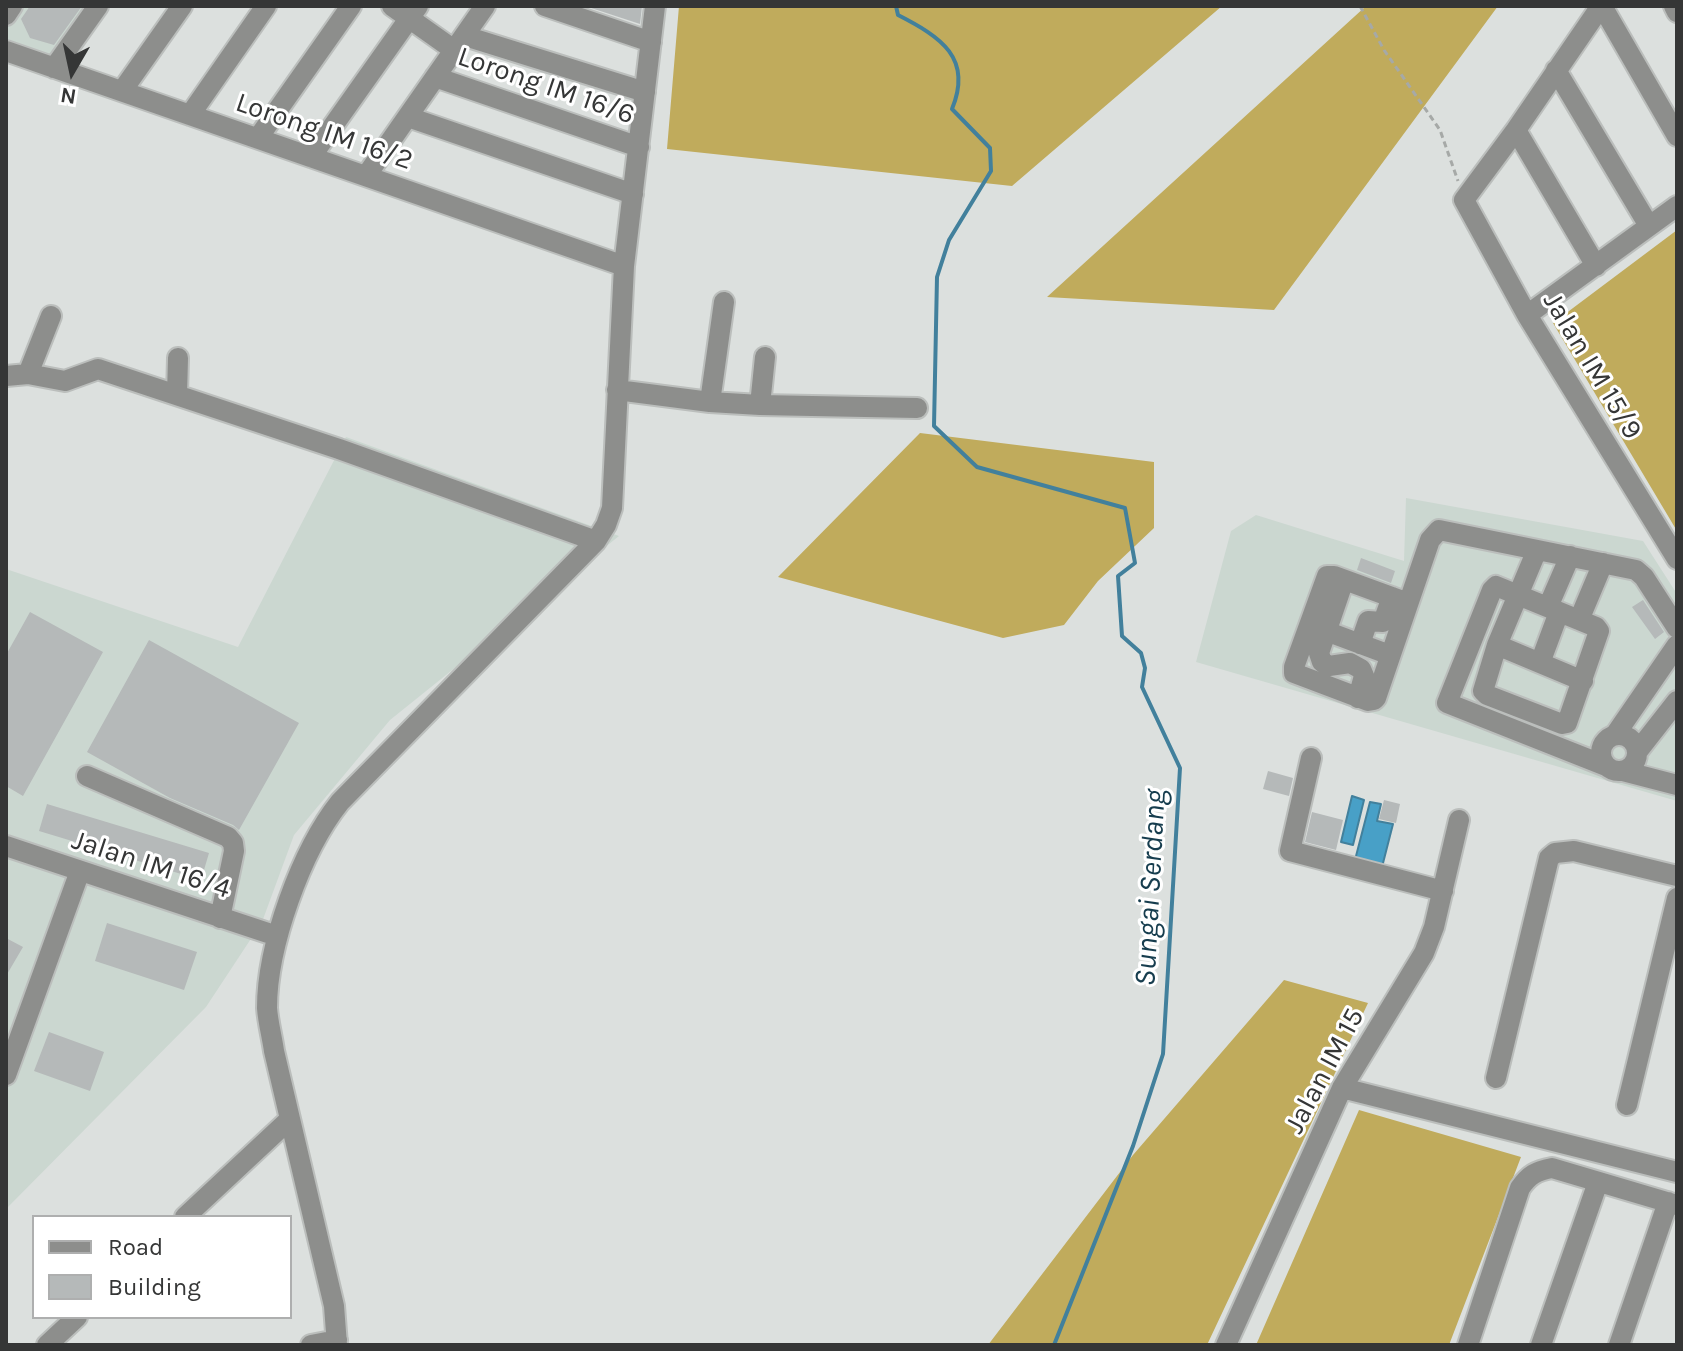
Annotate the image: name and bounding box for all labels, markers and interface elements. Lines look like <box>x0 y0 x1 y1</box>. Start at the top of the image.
north arrow <box>32 32 112 112</box>
street label: Lorong IM 16/6 <box>453 40 639 132</box>
text: N <box>58 82 78 110</box>
street label: Lorong IM 16/2 <box>231 86 417 178</box>
street label: Jalan IM 15/9 <box>1535 287 1649 445</box>
water label: Sungai Serdang <box>1128 789 1174 987</box>
street label: Jalan IM 16/4 <box>67 824 235 906</box>
street label: Jalan IM 15 <box>1278 1003 1372 1139</box>
legend <box>32 1215 292 1319</box>
text: Road <box>108 1233 163 1261</box>
text: Building <box>108 1273 201 1301</box>

